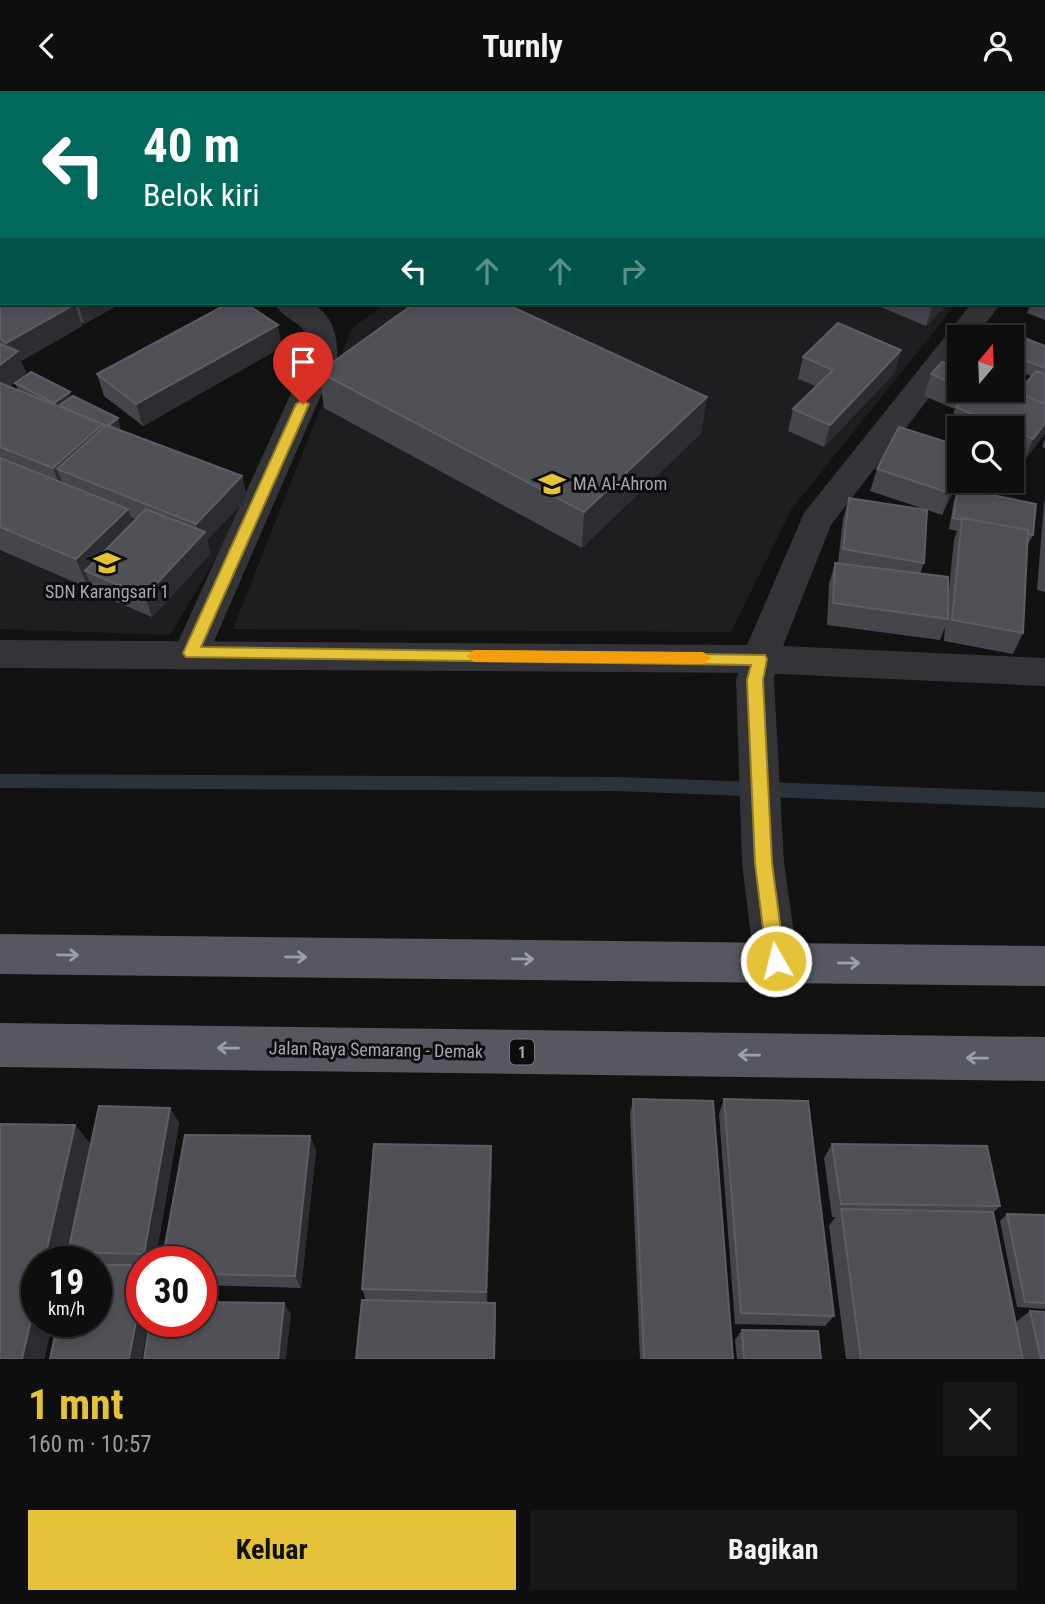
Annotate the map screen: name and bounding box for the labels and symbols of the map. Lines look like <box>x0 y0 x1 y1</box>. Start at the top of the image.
north arrow <box>947 325 1024 403</box>
pin <box>273 332 333 404</box>
school or university icon: MA Al-Ahrom <box>537 469 567 499</box>
place label: MA Al-Ahrom <box>573 473 667 494</box>
school or university icon: SDN Karangsari 1 <box>92 548 122 578</box>
place label: SDN Karangsari 1 <box>45 581 169 602</box>
position arrow <box>739 924 813 998</box>
one-way arrow <box>56 948 79 962</box>
one-way arrow <box>284 950 307 964</box>
one-way arrow <box>511 952 534 966</box>
one-way arrow <box>837 956 860 969</box>
street label: Jalan Raya Semarang - Demak <box>269 1037 483 1062</box>
road number: 1 <box>510 1039 534 1064</box>
one-way arrow <box>217 1041 240 1055</box>
one-way arrow <box>738 1048 761 1062</box>
one-way arrow <box>966 1051 989 1065</box>
speed limit sign: 30 <box>126 1246 217 1337</box>

